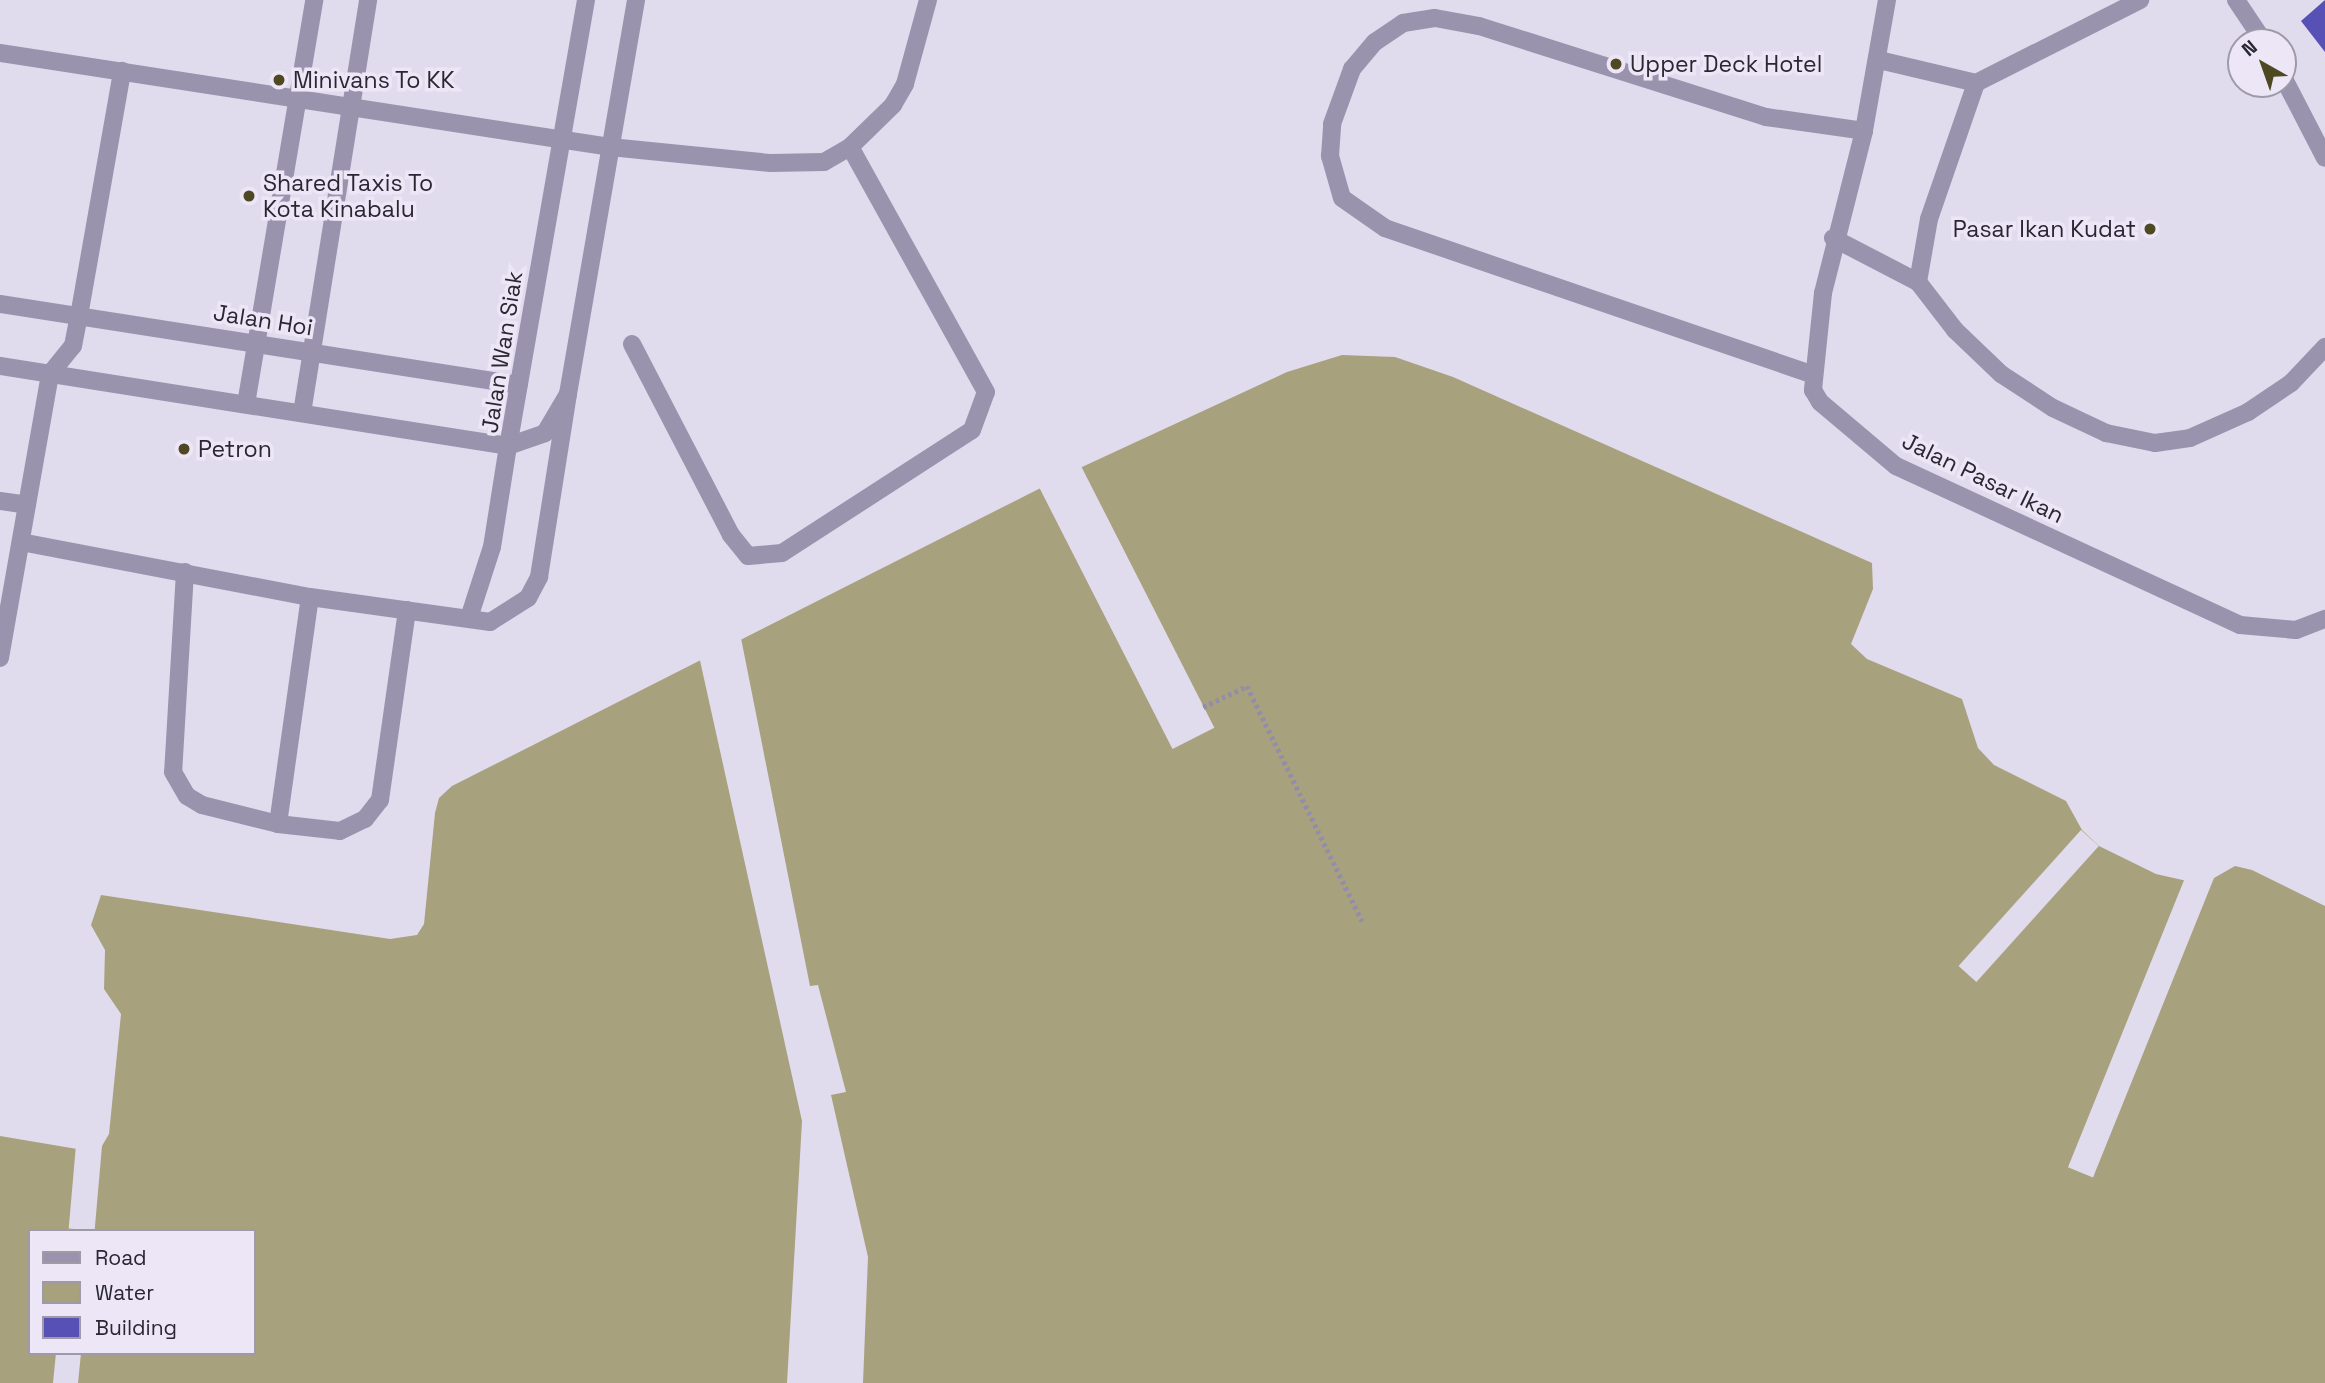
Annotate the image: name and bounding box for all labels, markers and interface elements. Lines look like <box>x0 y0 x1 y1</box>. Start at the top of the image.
north arrow <box>2227 28 2297 98</box>
text: N <box>2237 34 2262 62</box>
place label: Upper Deck Hotel <box>1630 50 1822 78</box>
marker: Upper Deck Hotel <box>1608 56 1624 72</box>
place label: Minivans To KK <box>293 66 455 94</box>
marker: Minivans To KK <box>271 72 287 88</box>
place label: Shared Taxis To Kota Kinabalu <box>263 169 434 223</box>
marker: Shared Taxis To Kota Kinabalu <box>241 188 257 204</box>
place label: Pasar Ikan Kudat <box>1953 215 2136 243</box>
marker: Pasar Ikan Kudat <box>2142 221 2158 237</box>
street label: Jalan Wan Siak <box>476 269 528 435</box>
street label: Jalan Hoi <box>211 299 315 341</box>
street label: Jalan Pasar Ikan <box>1898 427 2068 529</box>
place label: Petron <box>198 435 272 463</box>
marker: Petron <box>176 441 192 457</box>
legend <box>28 1229 256 1355</box>
text: Road <box>95 1244 147 1271</box>
text: Water <box>95 1279 154 1306</box>
text: Building <box>95 1314 177 1341</box>

